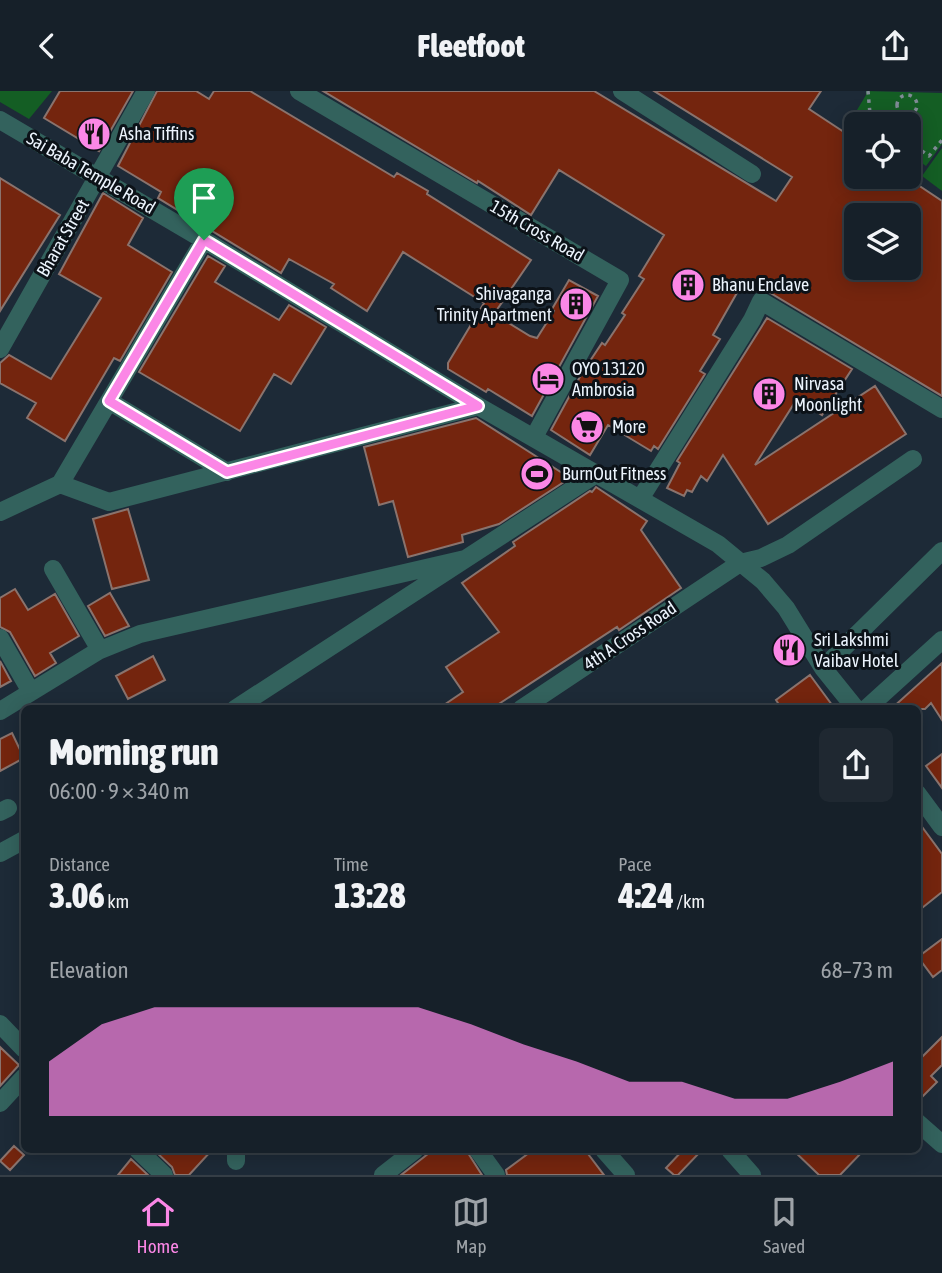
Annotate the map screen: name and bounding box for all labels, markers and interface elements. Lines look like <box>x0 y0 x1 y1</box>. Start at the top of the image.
icon: back <box>28 27 66 65</box>
text: Fleetfoot <box>417 27 525 64</box>
icon: share <box>876 27 914 65</box>
map controls <box>844 112 921 280</box>
button: locate <box>844 112 921 189</box>
restaurant icon: Asha Tiffins <box>75 115 113 153</box>
place label: Asha Tiffins <box>119 123 194 144</box>
street label: Sai Baba Temple Road <box>23 127 159 218</box>
pin <box>174 168 234 240</box>
icon: arrive <box>185 179 223 217</box>
street label: Bharat Street <box>32 195 93 280</box>
street label: 15th Cross Road <box>487 195 588 266</box>
button: layers <box>844 203 921 280</box>
building icon: Bhanu Enclave <box>669 266 707 304</box>
place label: Bhanu Enclave <box>712 274 809 295</box>
place label: Shivaganga Trinity Apartment <box>437 283 552 325</box>
building icon: Shivaganga Trinity Apartment <box>557 285 595 323</box>
place label: OYO 13120 Ambrosia <box>572 358 645 400</box>
hotel icon: OYO 13120 Ambrosia <box>529 360 567 398</box>
place label: Nirvasa Moonlight <box>794 373 862 415</box>
building icon: Nirvasa Moonlight <box>750 375 788 413</box>
supermarket icon: More <box>568 408 606 446</box>
place label: More <box>612 416 646 437</box>
sports icon: BurnOut Fitness <box>518 455 556 493</box>
place label: BurnOut Fitness <box>562 463 666 484</box>
street label: 4th A Cross Road <box>579 597 680 674</box>
place label: Sri Lakshmi Vaibav Hotel <box>814 629 899 671</box>
restaurant icon: Sri Lakshmi Vaibav Hotel <box>770 631 808 669</box>
button: share <box>819 728 893 802</box>
text: Morning run <box>49 730 219 773</box>
text: 06:00 · 9 × 340 m <box>49 778 189 804</box>
text: Distance <box>49 853 110 875</box>
text: Time <box>334 853 368 875</box>
text: Pace <box>618 853 652 875</box>
text: 3.06 <box>49 875 105 915</box>
text: 13:28 <box>334 875 406 915</box>
text: 4:24 <box>618 875 674 915</box>
text: km <box>105 890 129 912</box>
text: /km <box>674 890 705 912</box>
text: Elevation <box>49 957 129 983</box>
text: 68–73 m <box>821 957 893 983</box>
tab: Home <box>137 1193 179 1257</box>
tab: Map <box>452 1193 490 1257</box>
tab: Saved <box>763 1193 805 1257</box>

